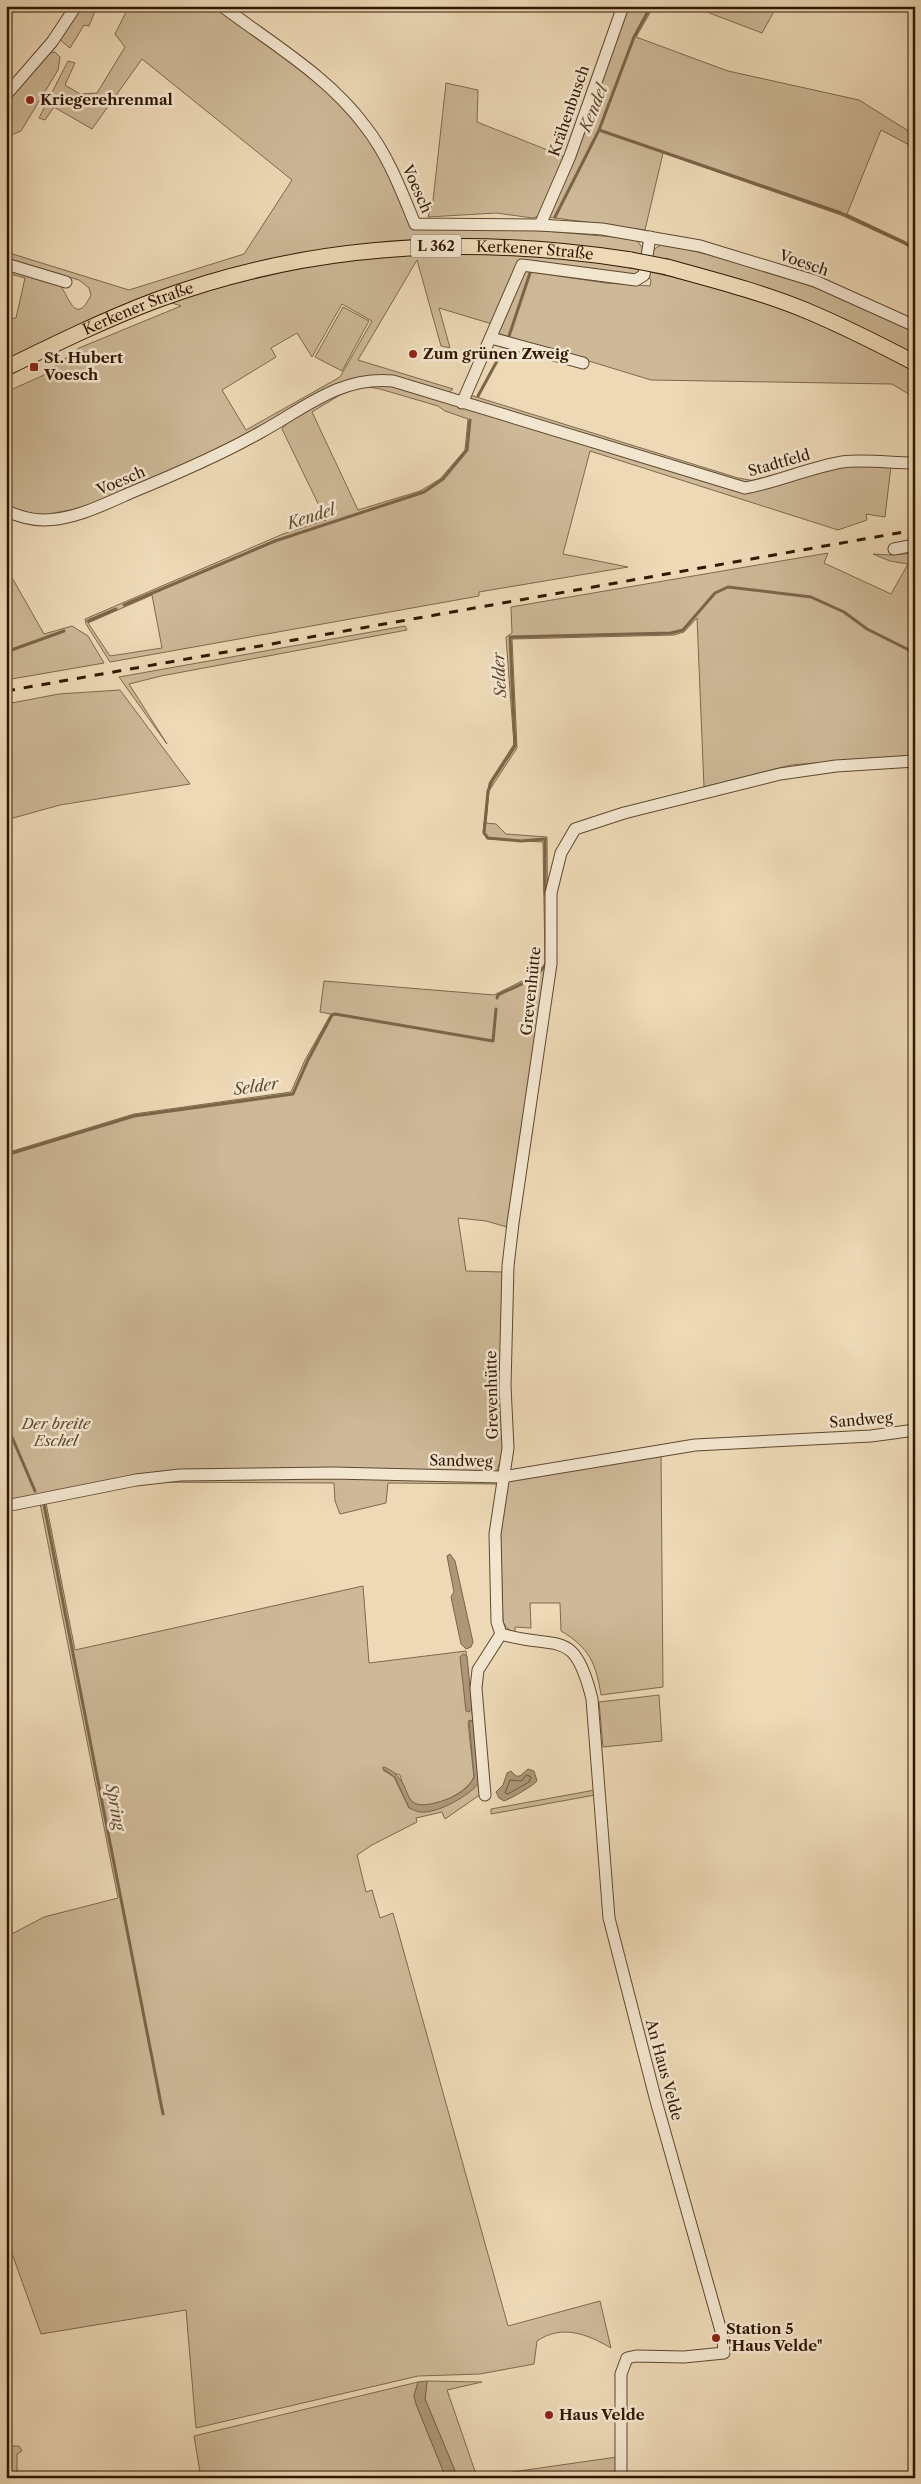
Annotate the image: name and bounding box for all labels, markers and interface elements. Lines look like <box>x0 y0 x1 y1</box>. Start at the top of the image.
street label: Krähenbusch <box>544 62 593 159</box>
water label: Kendel <box>574 80 612 137</box>
place label: Kriegerehrenmal <box>40 90 173 109</box>
marker: Kriegerehrenmal <box>24 94 36 106</box>
street label: Voesch <box>398 161 437 216</box>
road number: L 362 <box>411 235 461 258</box>
street label: Kerkener Straße <box>476 237 595 264</box>
street label: Voesch <box>776 245 832 280</box>
street label: Kerkener Straße <box>80 278 196 339</box>
place label: Zum grünen Zweig <box>423 344 569 363</box>
place label: St. Hubert Voesch <box>43 348 123 384</box>
marker: Zum grünen Zweig <box>407 348 419 360</box>
marker: St. Hubert Voesch <box>28 361 40 373</box>
street label: Stadtfeld <box>746 445 812 480</box>
street label: Voesch <box>93 462 149 500</box>
water label: Kendel <box>282 498 339 534</box>
water label: Selder <box>488 650 510 699</box>
street label: Grevenhütte <box>516 946 545 1036</box>
water label: Selder <box>231 1073 281 1099</box>
street label: Grevenhütte <box>481 1350 502 1440</box>
street label: Sandweg <box>828 1407 894 1432</box>
park label: Der breite Eschel <box>21 1414 91 1450</box>
street label: Sandweg <box>429 1450 493 1471</box>
water label: Spring <box>101 1781 131 1834</box>
street label: An Haus Velde <box>642 2016 687 2123</box>
place label: Station 5 "Haus Velde" <box>726 2319 823 2355</box>
marker: Station 5 "Haus Velde" <box>710 2332 722 2344</box>
place label: Haus Velde <box>559 2405 645 2424</box>
marker: Haus Velde <box>543 2409 555 2421</box>

